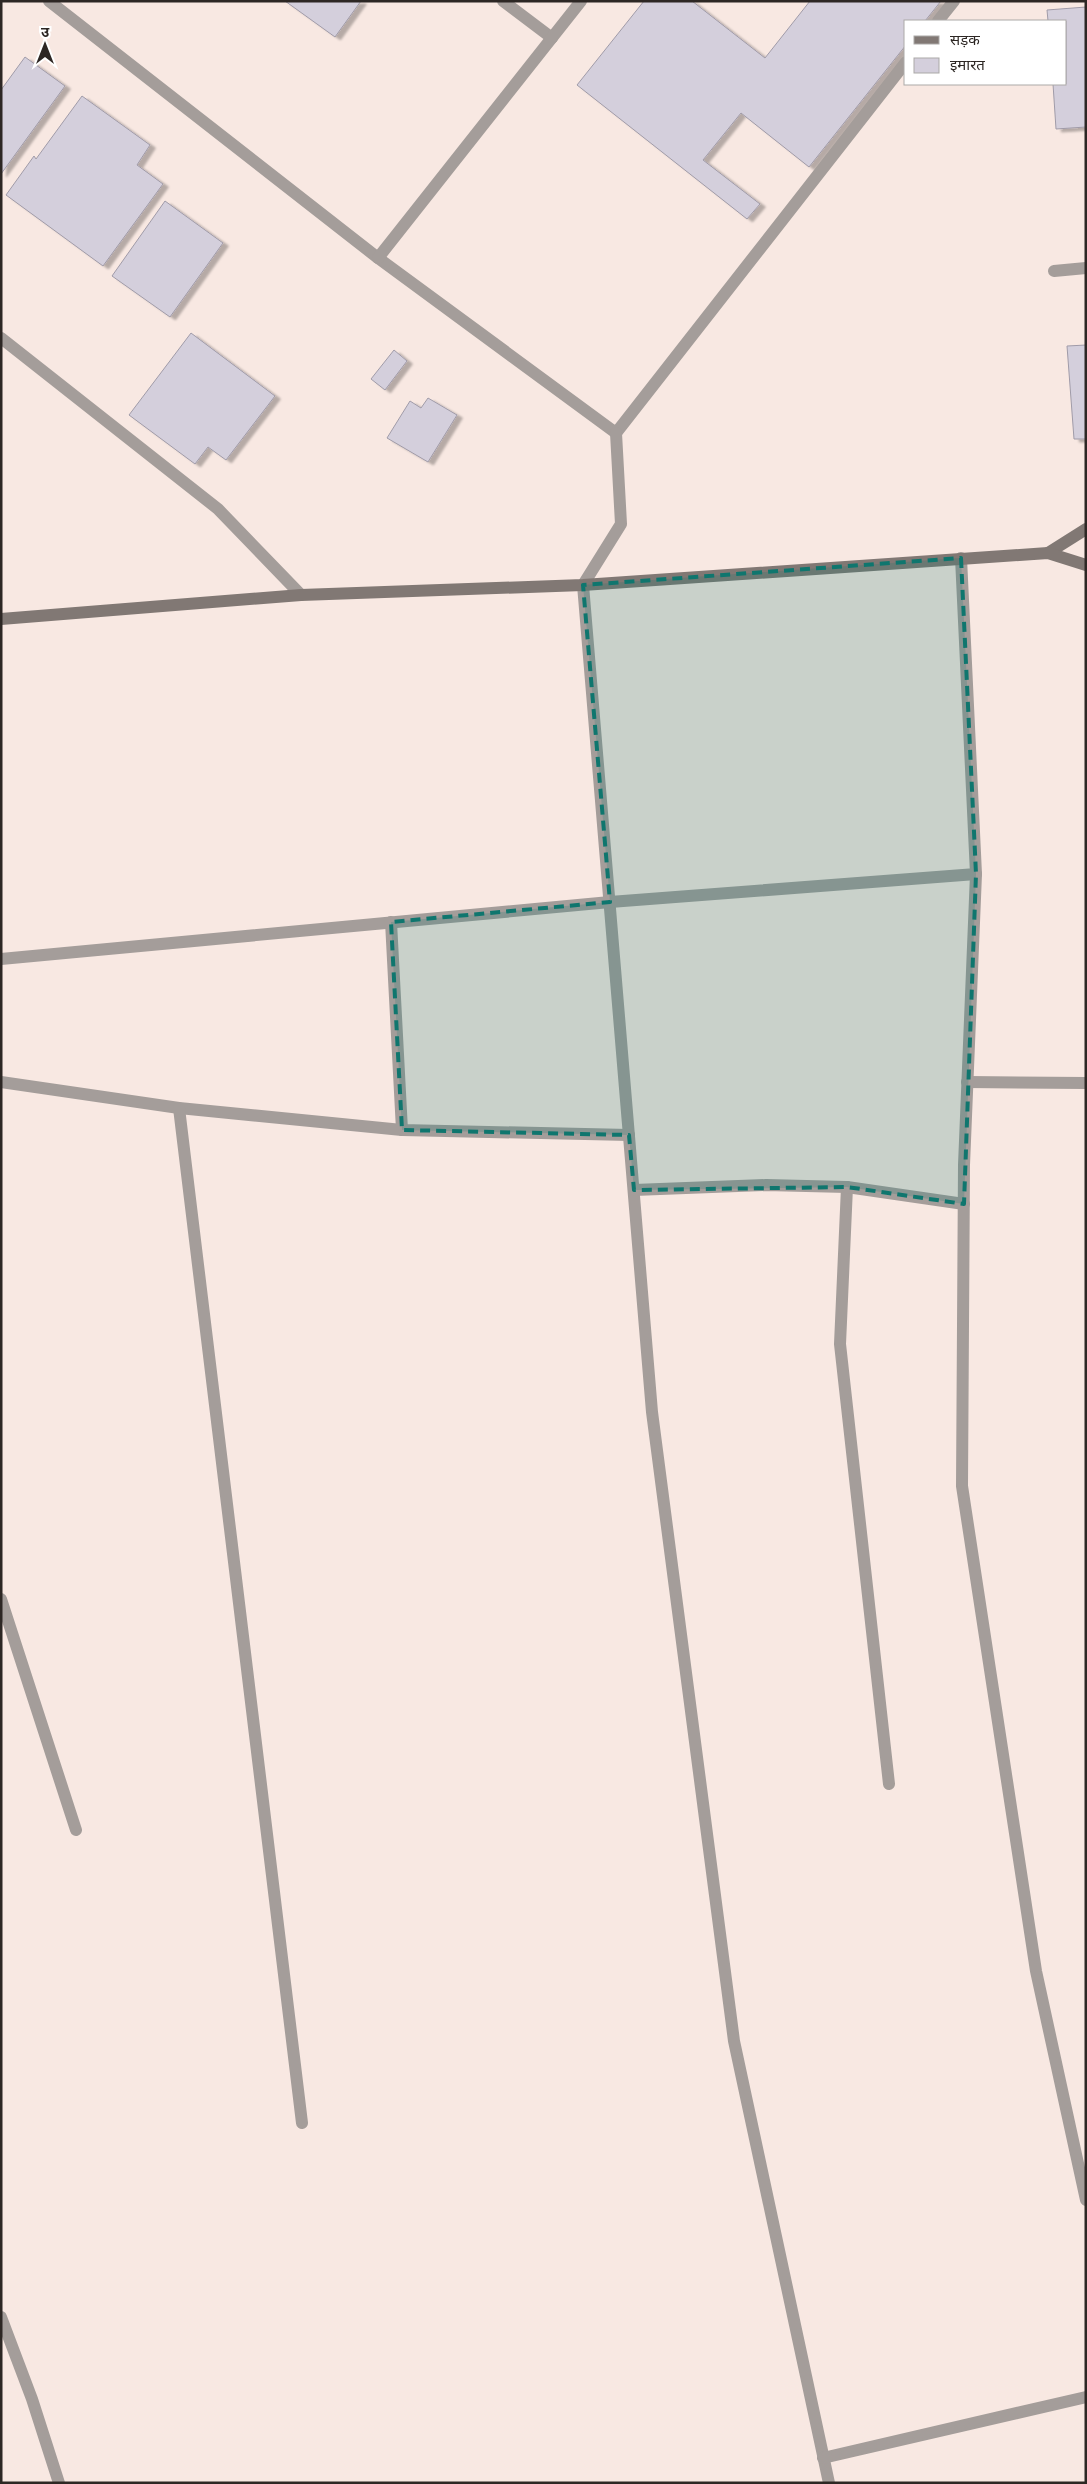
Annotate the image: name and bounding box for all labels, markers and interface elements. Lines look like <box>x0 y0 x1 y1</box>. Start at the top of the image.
north arrow <box>20 20 70 70</box>
legend <box>904 20 1067 85</box>
text: उ <box>41 24 50 40</box>
text: सड़क <box>950 31 980 49</box>
text: इमारत <box>950 56 985 74</box>

